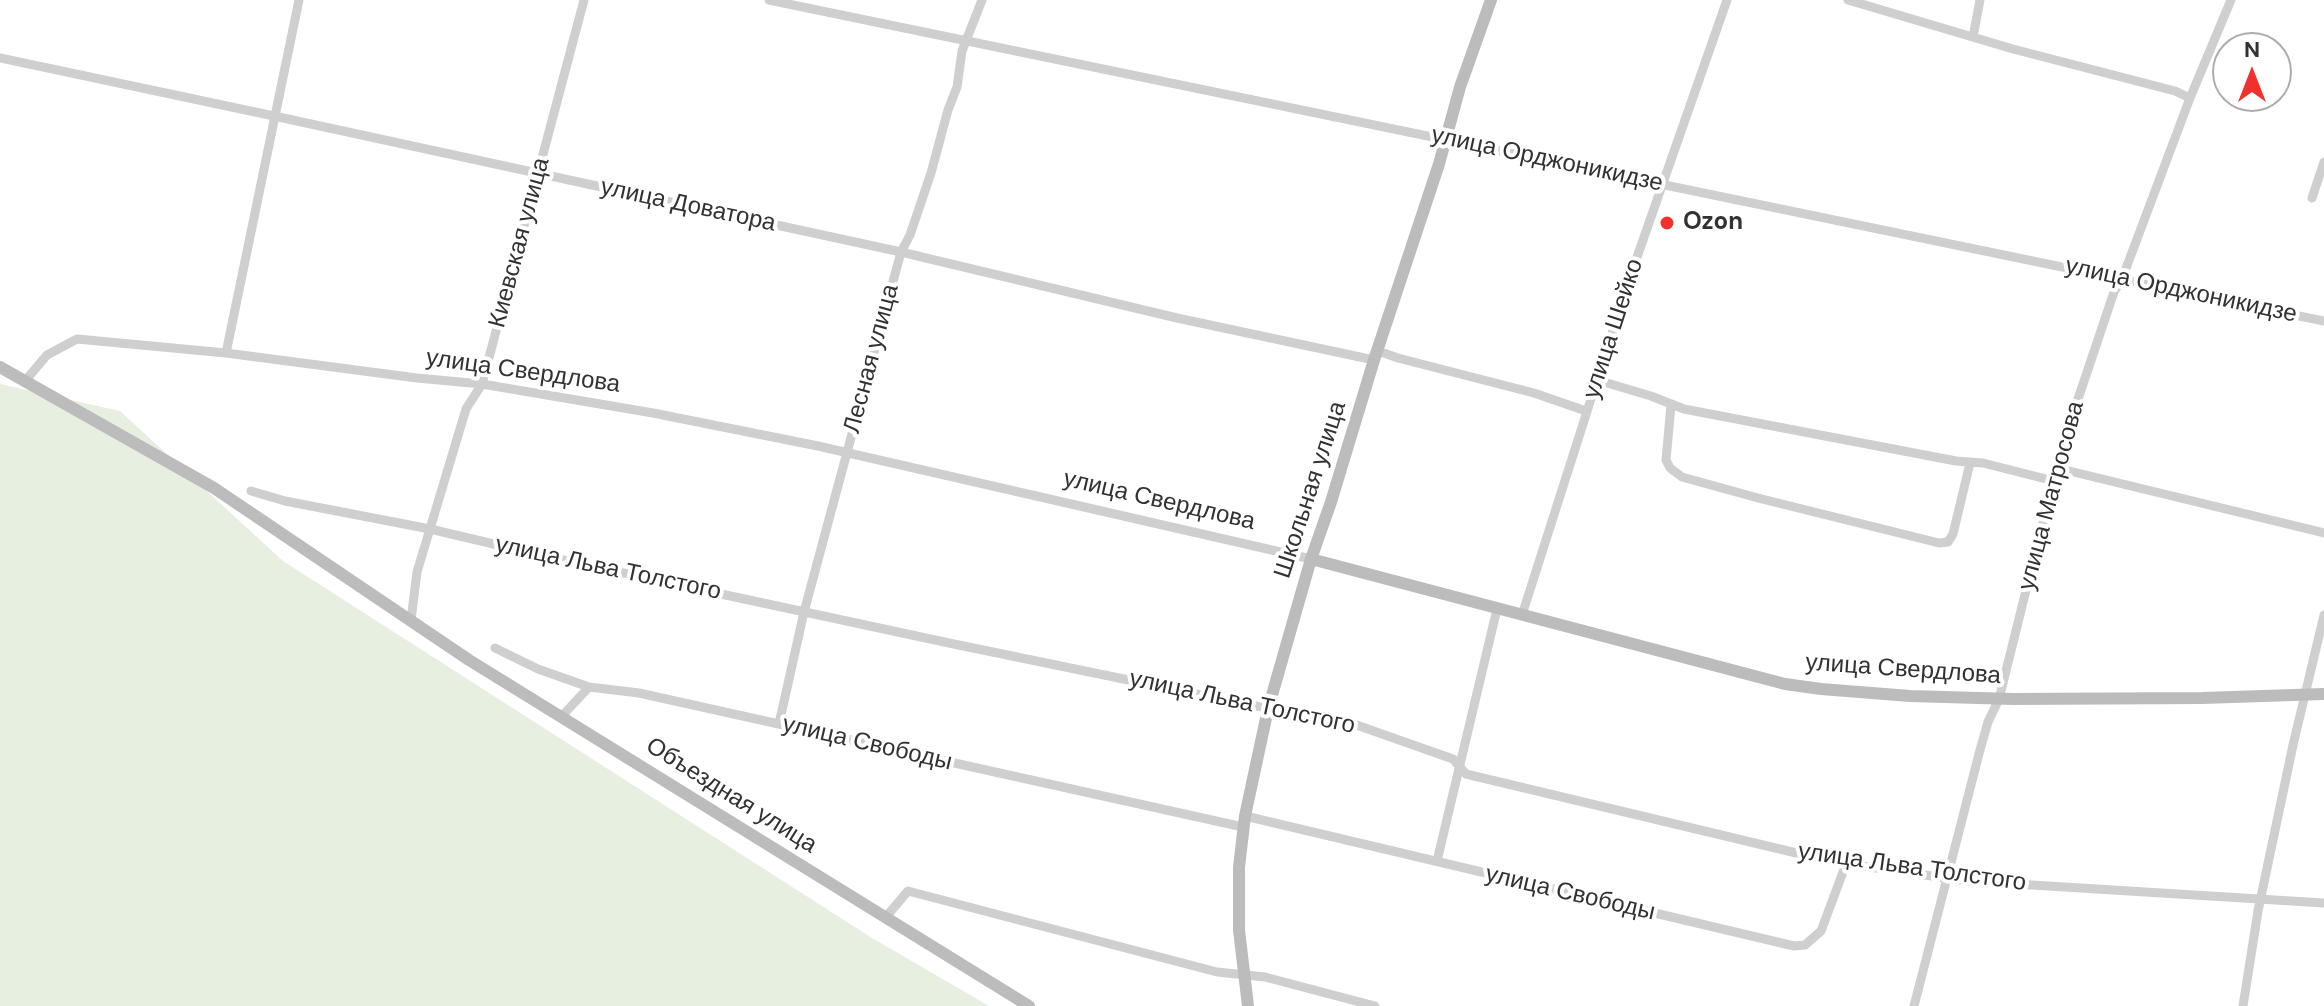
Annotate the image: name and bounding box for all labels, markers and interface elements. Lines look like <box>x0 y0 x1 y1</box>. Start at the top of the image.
north arrow <box>2212 32 2292 112</box>
text: N <box>2244 35 2260 64</box>
street label: улица Орджоникидзе <box>1429 121 1665 199</box>
street label: Киевская улица <box>483 155 557 331</box>
street label: улица Доватора <box>598 173 778 239</box>
place label: Ozon <box>1683 209 1743 237</box>
marker: Ozon <box>1658 214 1676 232</box>
street label: улица Орджоникидзе <box>2063 252 2299 330</box>
street label: улица Шейко <box>1578 255 1650 403</box>
street label: Лесная улица <box>838 281 906 437</box>
street label: улица Свердлова <box>424 344 622 400</box>
street label: Школьная улица <box>1269 398 1353 582</box>
street label: улица Матросова <box>2013 398 2091 594</box>
street label: улица Свердлова <box>1060 465 1258 537</box>
street label: улица Льва Толстого <box>492 531 724 607</box>
street label: улица Свердлова <box>1804 649 2002 691</box>
street label: улица Льва Толстого <box>1126 665 1358 741</box>
street label: улица Свободы <box>779 710 955 778</box>
street label: Объездная улица <box>640 732 822 860</box>
street label: улица Льва Толстого <box>1796 838 2028 898</box>
street label: улица Свободы <box>1482 860 1658 928</box>

